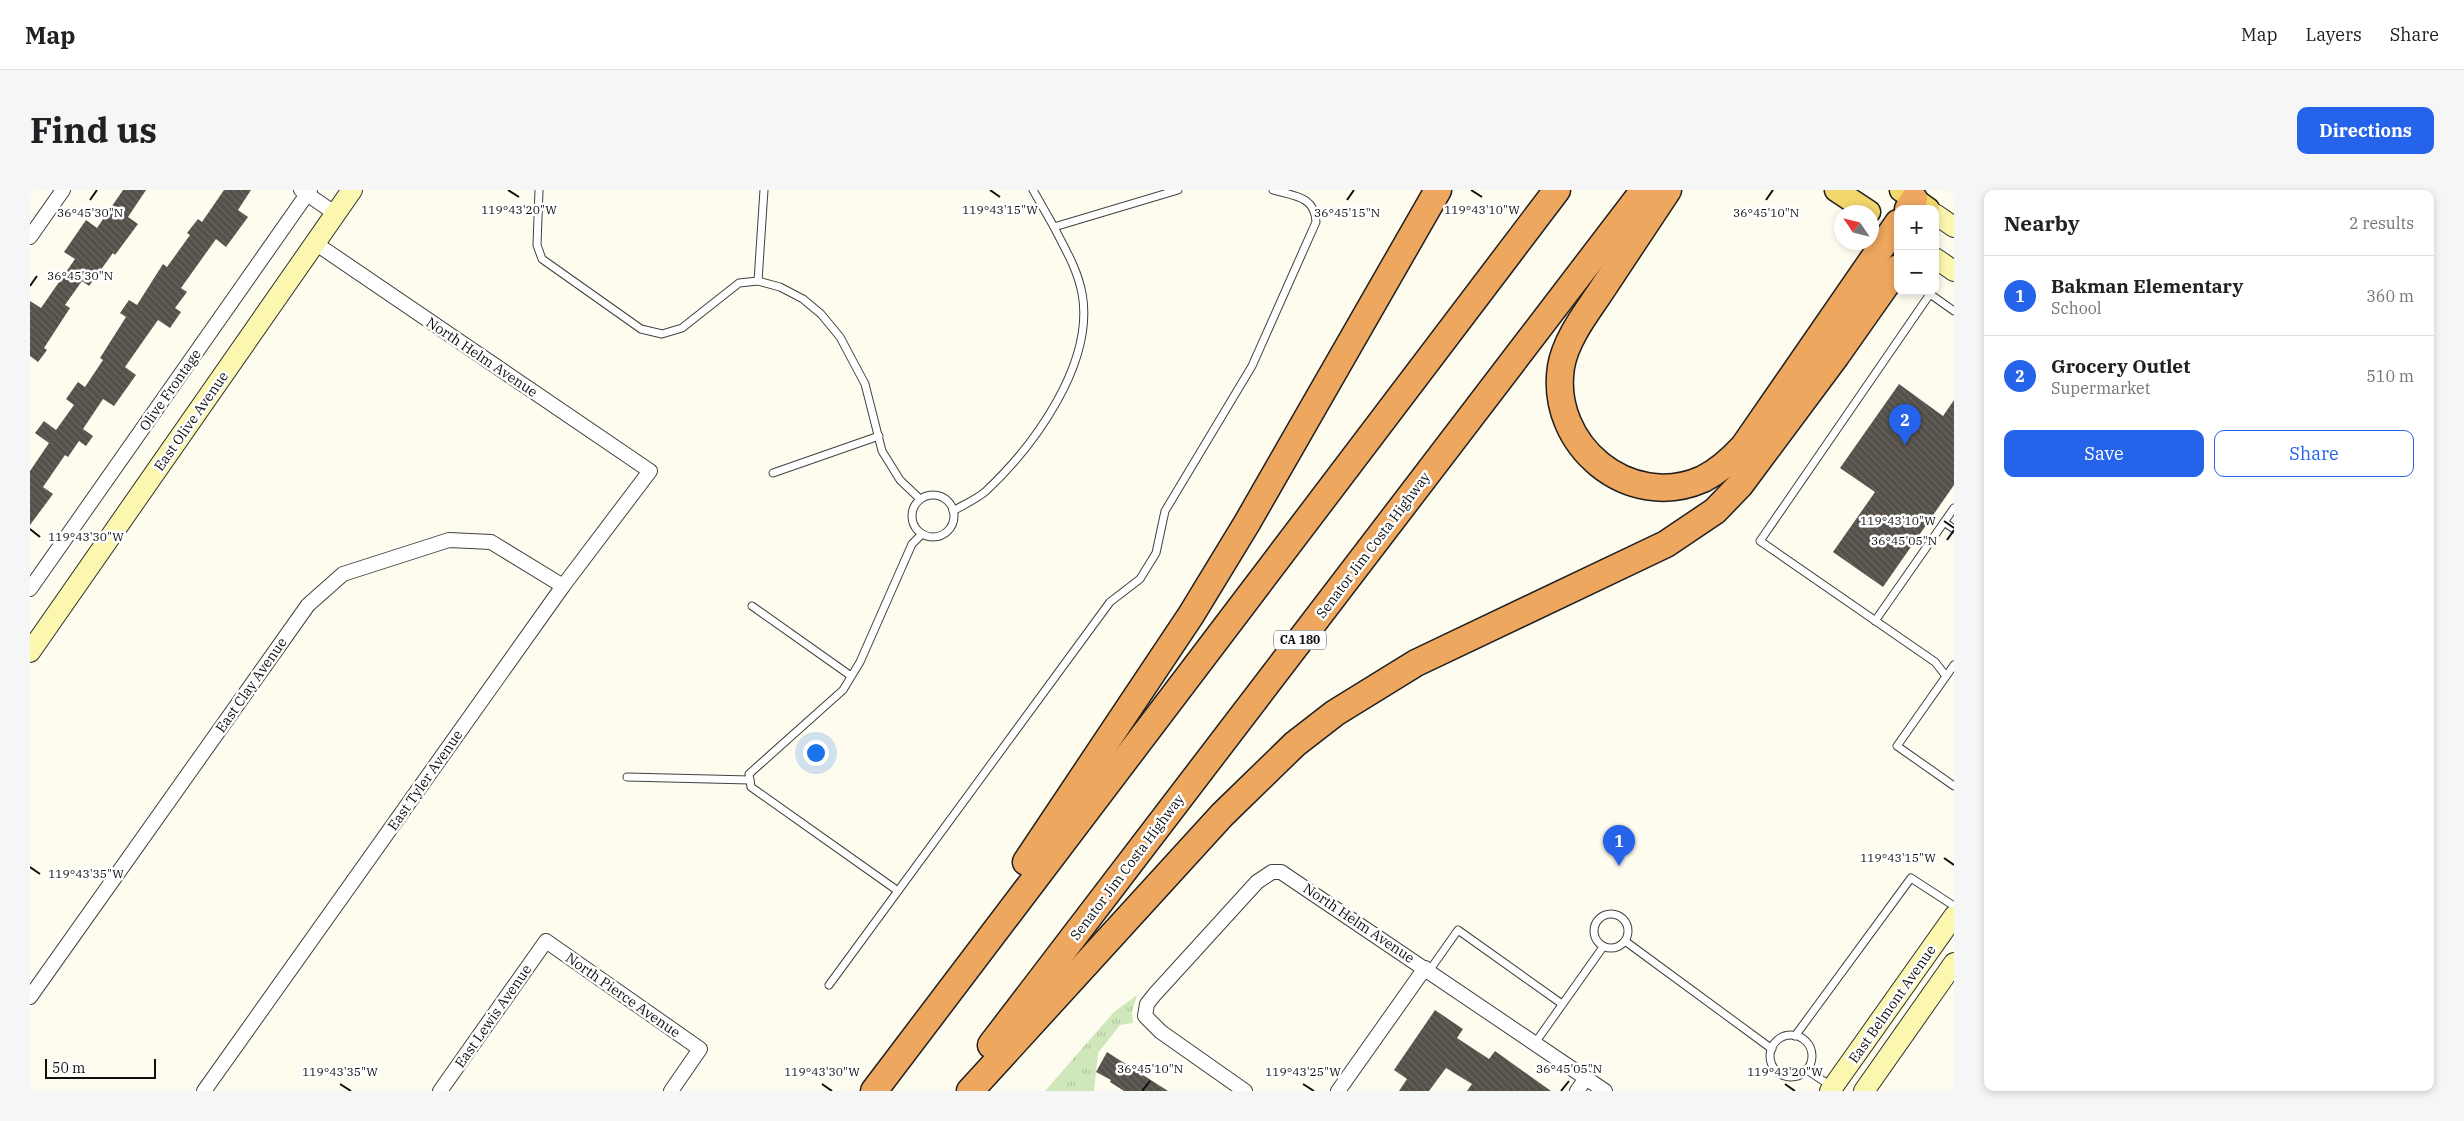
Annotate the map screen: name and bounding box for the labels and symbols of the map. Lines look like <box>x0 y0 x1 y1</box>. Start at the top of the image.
text: 119°43'20"W <box>481 202 557 217</box>
text: 119°43'15"W <box>962 202 1038 217</box>
text: 119°43'10"W <box>1444 202 1520 217</box>
text: 36°45'30"N <box>57 205 123 220</box>
text: 36°45'15"N <box>1314 205 1380 220</box>
text: 36°45'10"N <box>1733 205 1799 220</box>
north arrow <box>1834 205 1879 250</box>
text: 36°45'30"N <box>47 268 113 283</box>
street label: North Helm Avenue <box>423 313 541 401</box>
street label: Olive Frontage <box>135 346 205 434</box>
street label: East Olive Avenue <box>150 368 232 474</box>
pin: 2 <box>1889 404 1921 445</box>
street label: Senator Jim Costa Highway <box>1312 468 1434 622</box>
text: 119°43'10"W <box>1860 513 1936 528</box>
text: 119°43'30"W <box>48 529 124 544</box>
text: 36°45'05"N <box>1871 533 1937 548</box>
road number: CA 180 <box>1274 630 1326 650</box>
street label: East Clay Avenue <box>211 634 291 736</box>
street label: East Tyler Avenue <box>384 726 466 834</box>
your location <box>803 740 829 766</box>
street label: Senator Jim Costa Highway <box>1066 790 1188 944</box>
pin: 1 <box>1603 825 1635 866</box>
text: 119°43'15"W <box>1860 850 1936 865</box>
text: 119°43'35"W <box>48 866 124 881</box>
street label: North Helm Avenue <box>1300 879 1418 967</box>
street label: East Belmont Avenue <box>1844 941 1940 1067</box>
street label: North Pierce Avenue <box>562 949 684 1041</box>
street label: East Lewis Avenue <box>451 961 535 1071</box>
scale bar <box>45 1056 156 1079</box>
text: 36°45'10"N <box>1117 1061 1183 1076</box>
text: 36°45'05"N <box>1536 1061 1602 1076</box>
text: 119°43'35"W <box>302 1064 378 1079</box>
text: 119°43'30"W <box>784 1064 860 1079</box>
text: 119°43'25"W <box>1265 1064 1341 1079</box>
text: 119°43'20"W <box>1747 1064 1823 1079</box>

